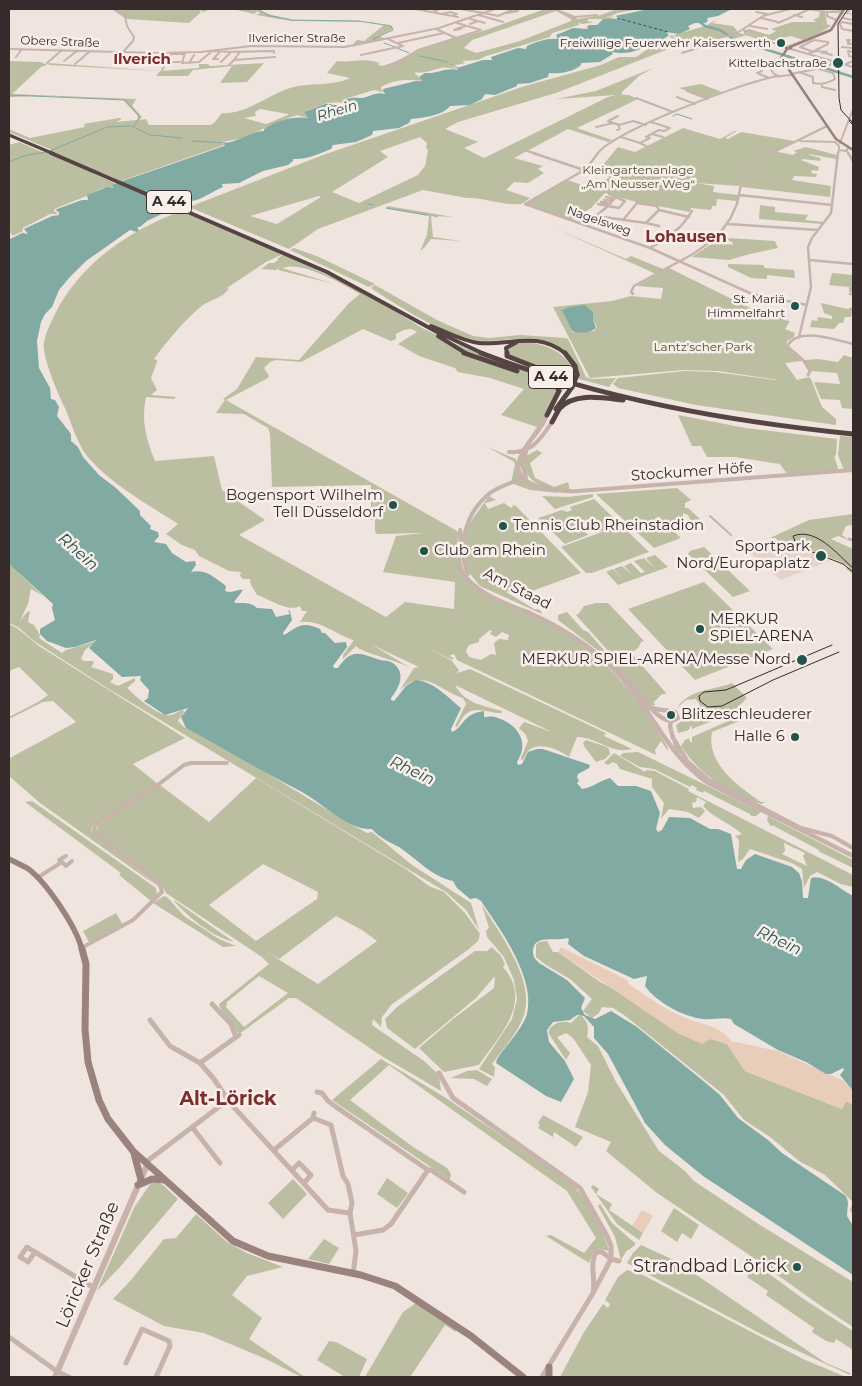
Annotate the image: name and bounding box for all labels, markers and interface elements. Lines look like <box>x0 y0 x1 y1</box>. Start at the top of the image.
street label: Ilvericher Straße <box>248 31 346 45</box>
street label: Obere Straße <box>20 33 100 51</box>
place label: Freiwillige Feuerwehr Kaiserswerth <box>560 36 771 50</box>
marker: Freiwillige Feuerwehr Kaiserswerth <box>775 37 787 49</box>
district label: Ilverich <box>113 51 171 69</box>
place label: Kittelbachstraße <box>728 56 827 70</box>
marker: Kittelbachstraße <box>831 56 845 70</box>
water label: Rhein <box>315 97 359 125</box>
park label: Kleingartenanlage „Am Neusser Weg“ <box>581 163 695 191</box>
road number: A 44 <box>146 190 192 213</box>
street label: Nagelsweg <box>565 203 633 239</box>
district label: Lohausen <box>645 227 727 247</box>
place label: St. Mariä Himmelfahrt <box>707 292 785 320</box>
marker: St. Mariä Himmelfahrt <box>789 300 801 312</box>
park label: Lantz'scher Park <box>654 340 752 354</box>
road number: A 44 <box>528 366 574 388</box>
street label: Stockumer Höfe <box>630 459 754 485</box>
place label: Bogensport Wilhelm Tell Düsseldorf <box>226 487 383 522</box>
marker: Bogensport Wilhelm Tell Düsseldorf <box>387 499 399 511</box>
place label: Tennis Club Rheinstadion <box>513 517 704 535</box>
marker: Tennis Club Rheinstadion <box>497 520 509 532</box>
water label: Rhein <box>54 529 102 575</box>
place label: Sportpark Nord/Europaplatz <box>676 538 810 573</box>
place label: Club am Rhein <box>434 542 546 560</box>
marker: Club am Rhein <box>418 545 430 557</box>
marker: Sportpark Nord/Europaplatz <box>814 549 828 563</box>
street label: Am Staad <box>480 564 554 614</box>
place label: MERKUR SPIEL-ARENA <box>710 611 813 646</box>
marker: MERKUR SPIEL-ARENA <box>694 623 706 635</box>
place label: MERKUR SPIEL-ARENA/Messe Nord <box>521 651 791 669</box>
marker: MERKUR SPIEL-ARENA/Messe Nord <box>795 653 809 667</box>
place label: Blitzeschleuderer <box>681 706 812 724</box>
marker: Blitzeschleuderer <box>665 709 677 721</box>
place label: Halle 6 <box>734 728 785 746</box>
marker: Halle 6 <box>789 731 801 743</box>
water label: Rhein <box>387 752 437 790</box>
water label: Rhein <box>754 922 804 960</box>
district label: Alt-Lörick <box>180 1088 276 1110</box>
street label: Löricker Straße <box>52 1199 124 1331</box>
place label: Strandbad Lörick <box>633 1256 787 1278</box>
marker: Strandbad Lörick <box>791 1261 803 1273</box>

